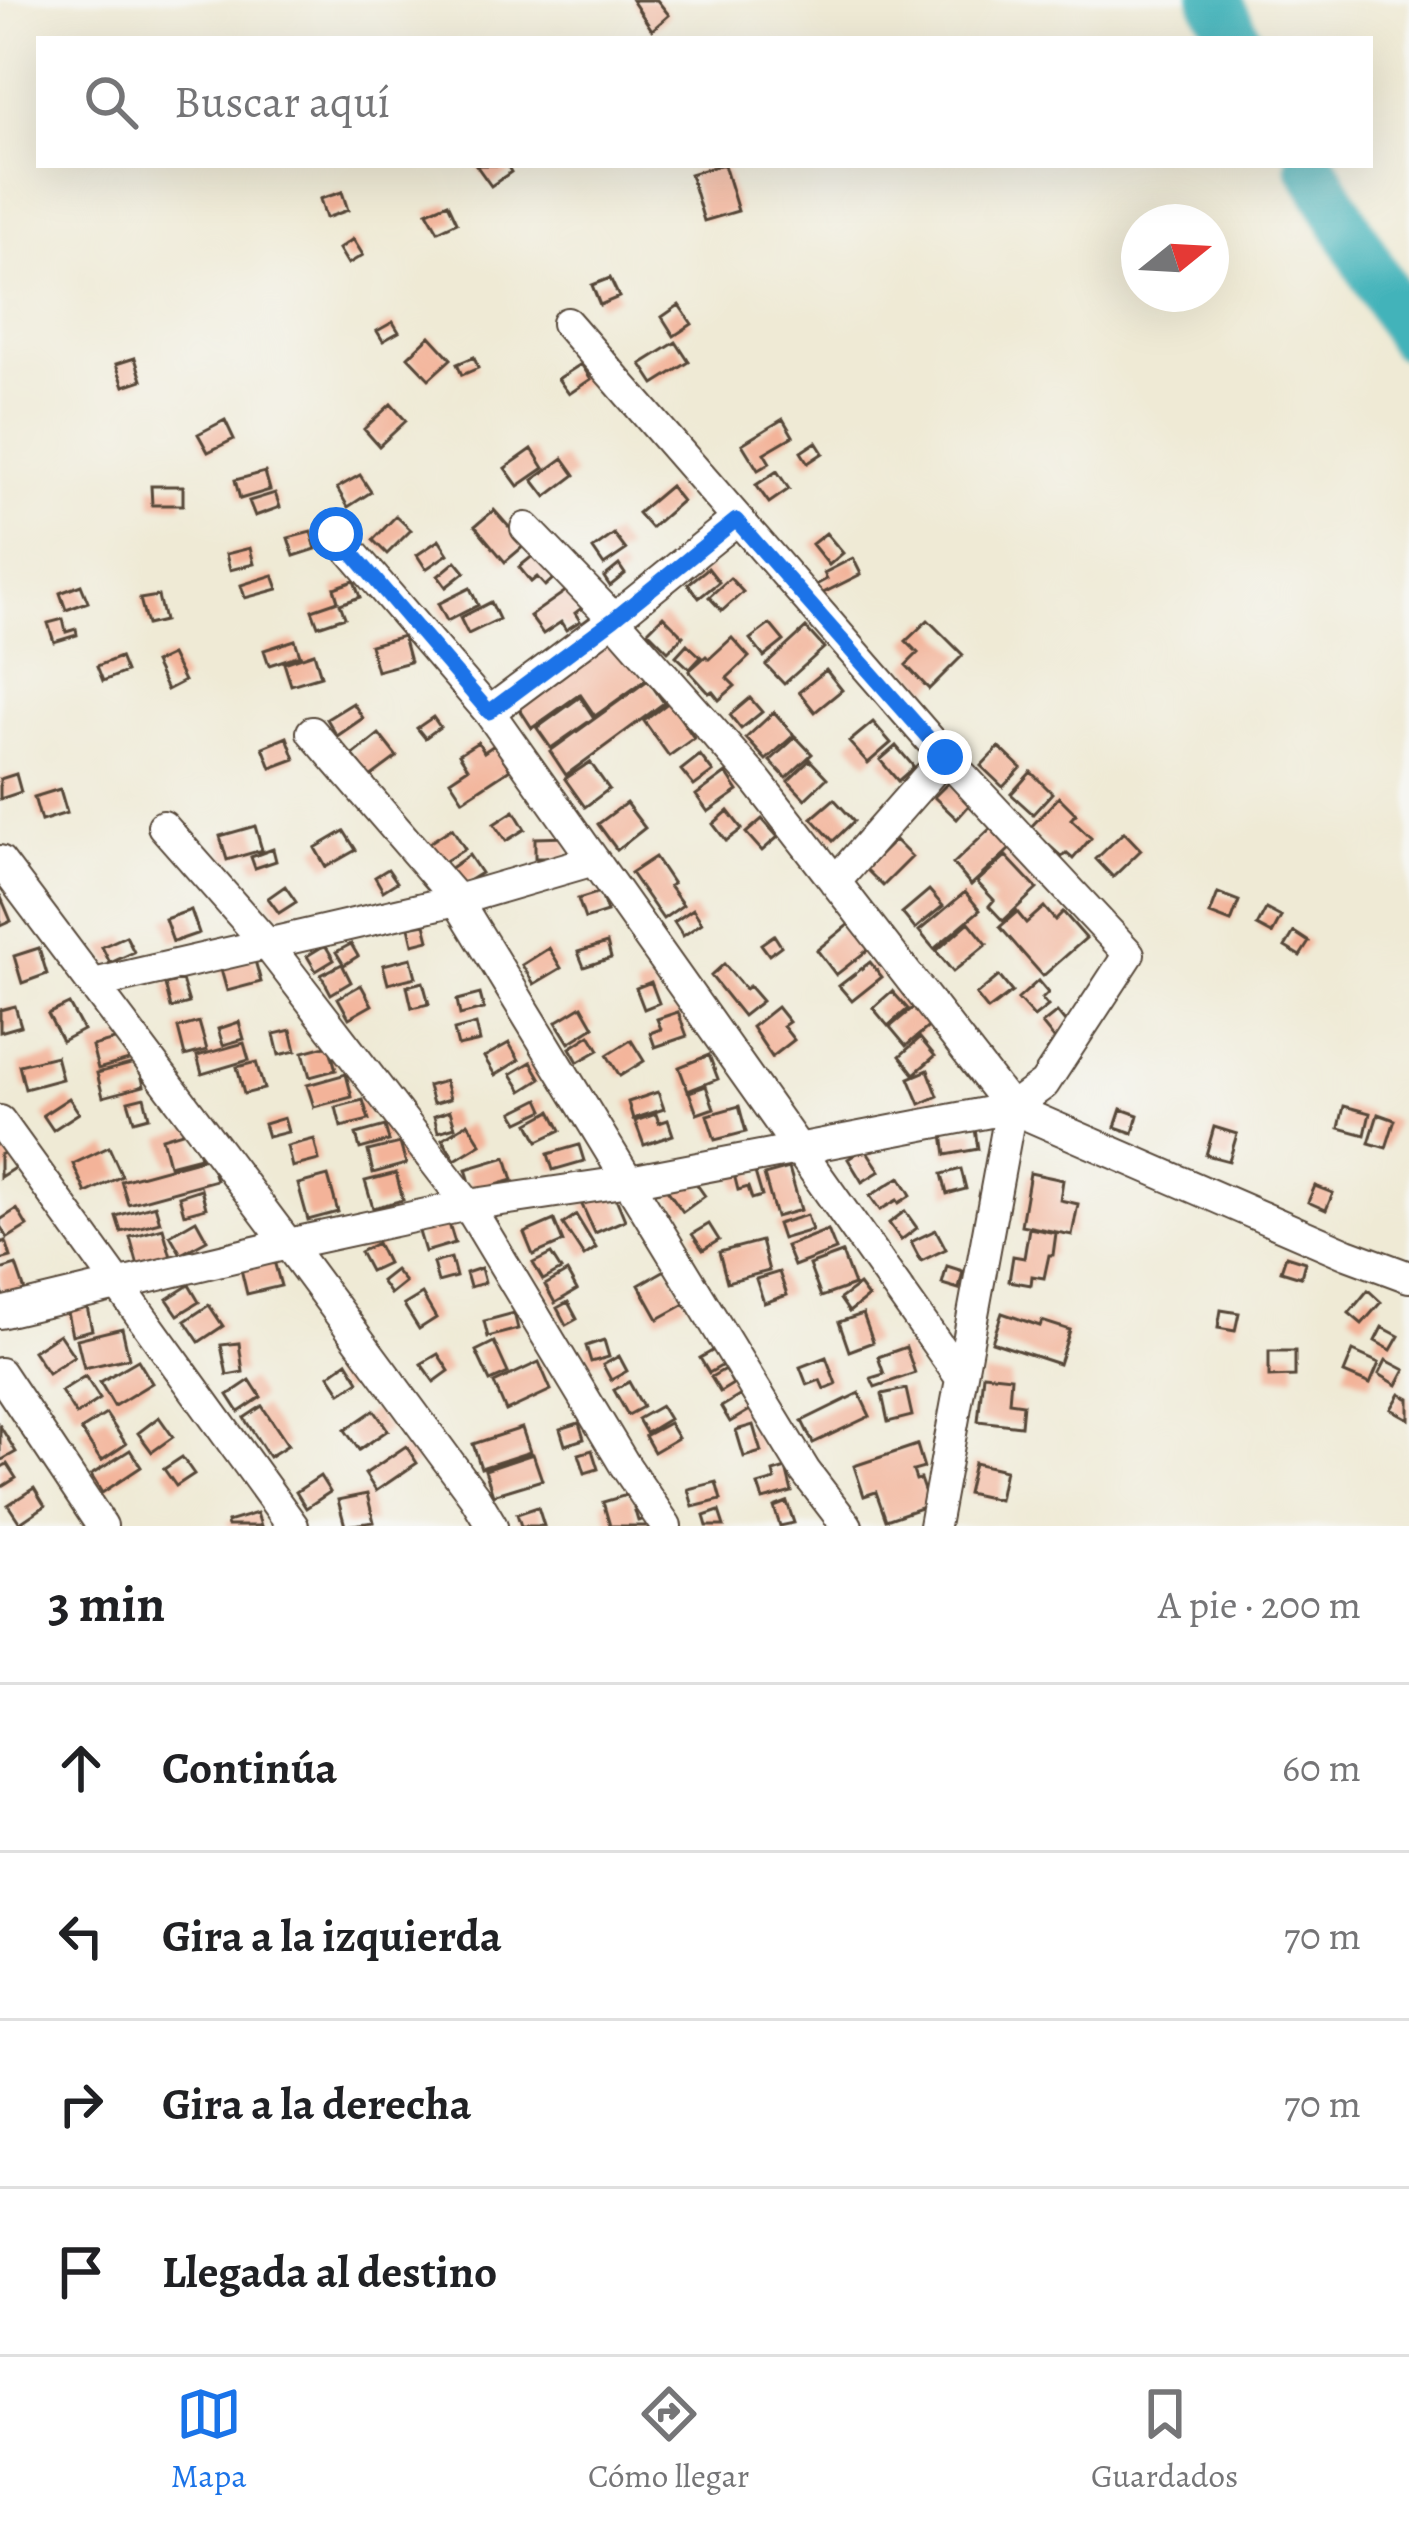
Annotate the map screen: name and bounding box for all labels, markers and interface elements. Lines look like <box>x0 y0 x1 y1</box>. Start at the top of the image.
search box <box>36 36 1373 168</box>
icon: search <box>78 69 144 135</box>
text: Buscar aquí <box>174 71 390 133</box>
north arrow <box>1121 204 1229 312</box>
route start <box>309 507 363 561</box>
route end <box>918 730 972 784</box>
text: 3 min <box>48 1569 165 1639</box>
text: A pie · 200 m <box>1158 1578 1361 1631</box>
icon: ahead <box>48 1735 114 1801</box>
text: Continúa <box>162 1737 337 1799</box>
text: 60 m <box>1282 1741 1361 1794</box>
icon: left <box>48 1903 114 1969</box>
text: Gira a la izquierda <box>162 1905 502 1967</box>
text: 70 m <box>1284 1909 1361 1962</box>
icon: right <box>48 2071 114 2137</box>
text: Gira a la derecha <box>162 2073 471 2135</box>
text: 70 m <box>1284 2077 1361 2130</box>
icon: arrive <box>48 2239 114 2305</box>
text: Llegada al destino <box>162 2241 497 2303</box>
tab: Mapa <box>171 2381 247 2498</box>
tab: Cómo llegar <box>588 2381 749 2498</box>
tab: Guardados <box>1091 2381 1238 2498</box>

